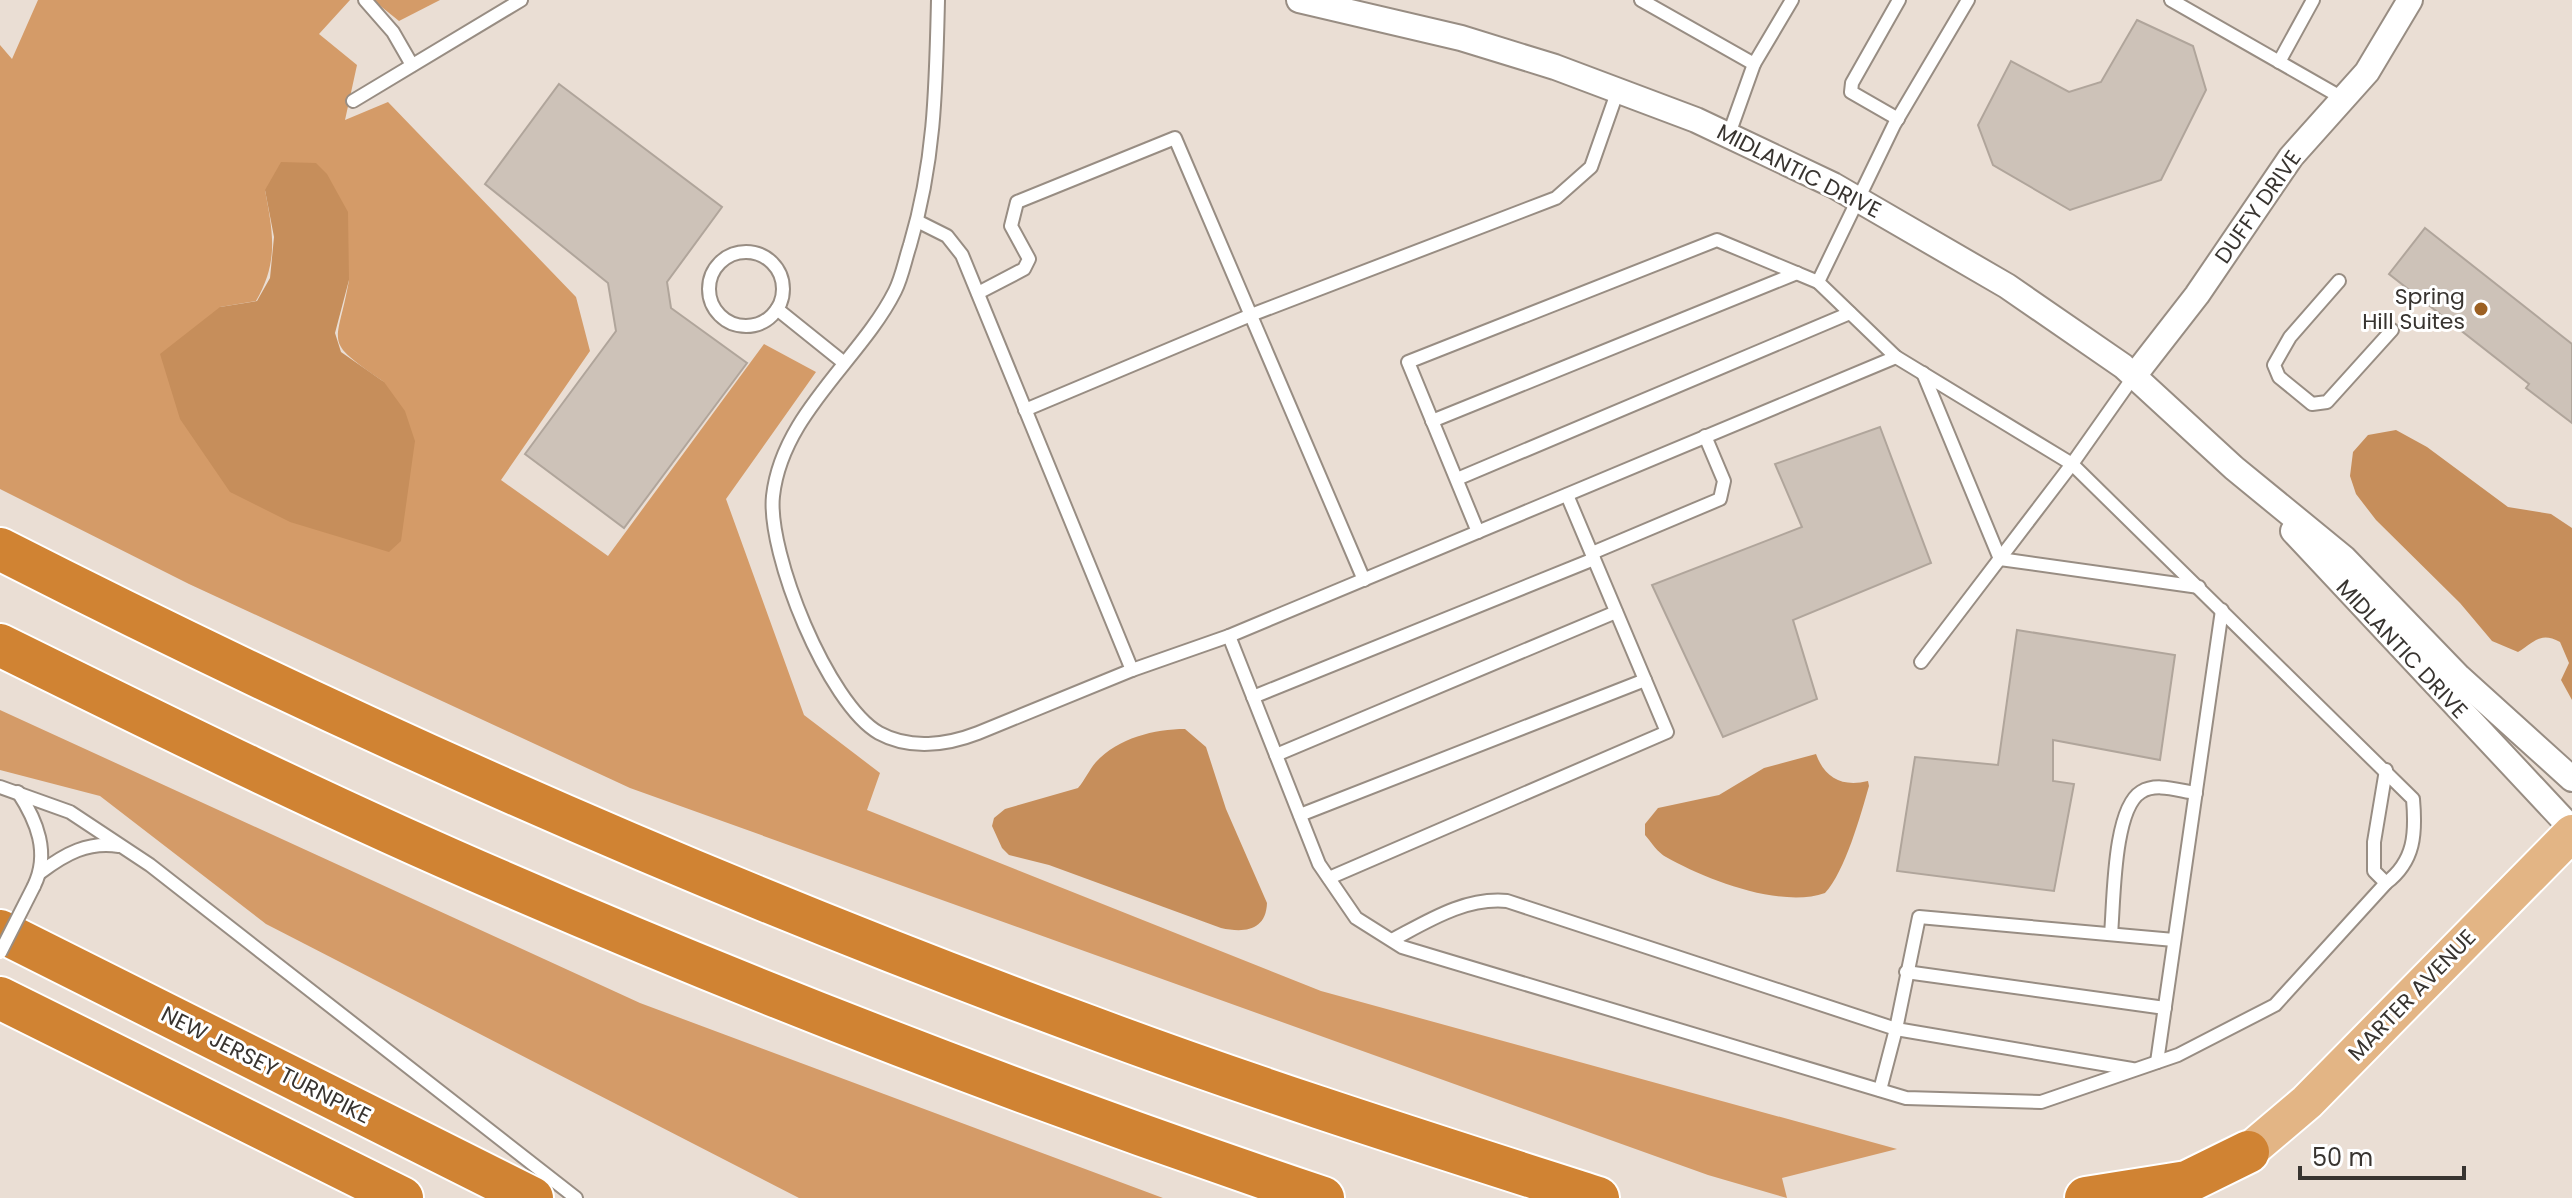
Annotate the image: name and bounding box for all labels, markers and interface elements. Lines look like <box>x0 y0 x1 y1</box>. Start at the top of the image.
street label: MIDLANTIC DRIVE <box>1712 116 1886 226</box>
street label: DUFFY DRIVE <box>2208 144 2308 270</box>
place label: Spring Hill Suites <box>2362 281 2465 337</box>
marker: Spring Hill Suites <box>2472 300 2490 318</box>
street label: MIDLANTIC DRIVE <box>2329 572 2475 726</box>
street label: MARTER AVENUE <box>2341 922 2483 1068</box>
street label: NEW JERSEY TURNPIKE <box>156 999 376 1131</box>
scale bar <box>2300 1130 2464 1180</box>
text: 50 m <box>2312 1141 2373 1174</box>

